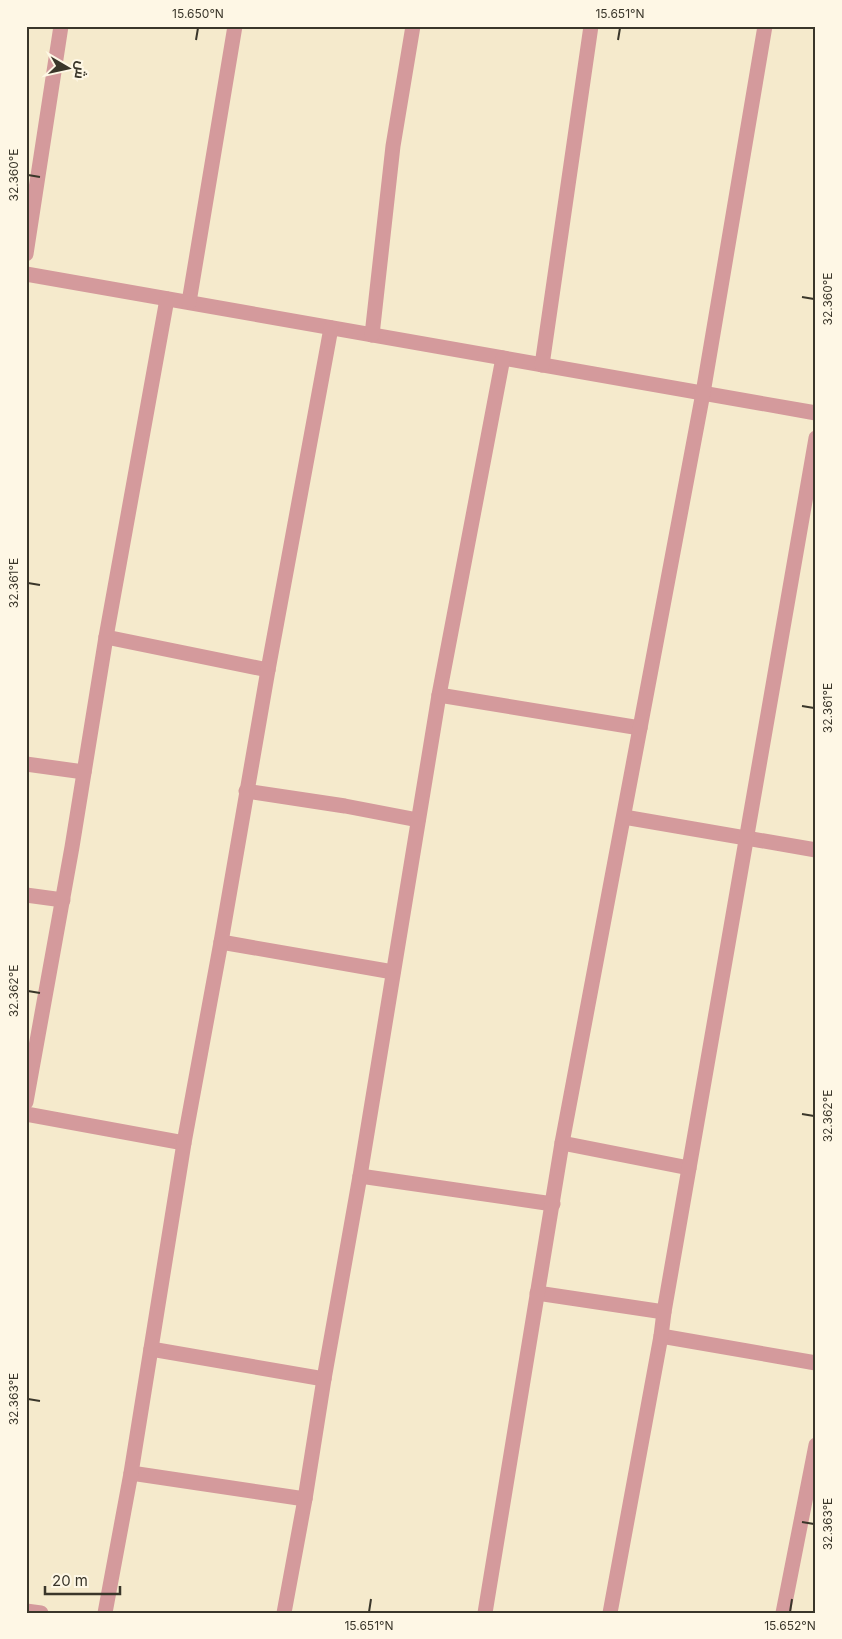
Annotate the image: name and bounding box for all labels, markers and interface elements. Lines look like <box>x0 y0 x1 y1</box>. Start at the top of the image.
text: 15.650°N <box>172 6 224 21</box>
text: 15.651°N <box>595 6 645 21</box>
north arrow <box>42 42 92 92</box>
text: ش <box>71 60 91 80</box>
text: 32.360°E <box>6 149 21 201</box>
text: 32.360°E <box>820 273 835 325</box>
text: 32.361°E <box>6 558 21 608</box>
text: 32.361°E <box>820 683 835 733</box>
text: 32.362°E <box>6 965 21 1017</box>
text: 32.362°E <box>820 1090 835 1142</box>
text: 32.363°E <box>6 1373 21 1425</box>
text: 32.363°E <box>820 1498 835 1550</box>
scale bar <box>45 1564 120 1596</box>
text: 20 m <box>52 1571 88 1590</box>
text: 15.651°N <box>344 1618 394 1633</box>
text: 15.652°N <box>764 1618 816 1633</box>

